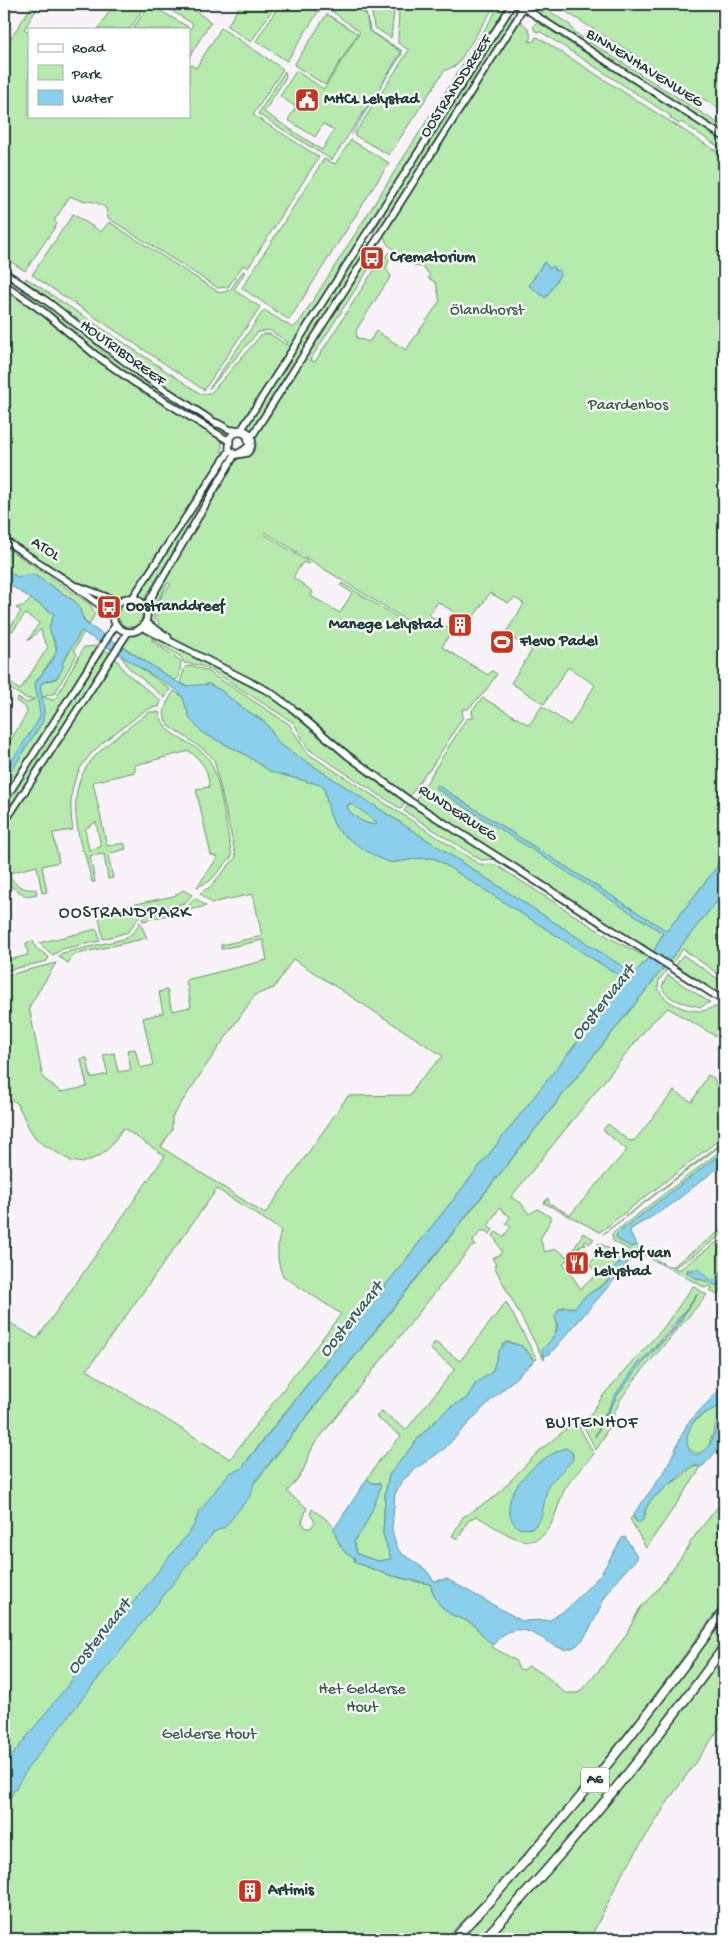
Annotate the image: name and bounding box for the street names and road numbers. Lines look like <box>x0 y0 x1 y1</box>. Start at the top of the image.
street label: BINNENHAVENWEG <box>581 25 707 113</box>
street label: OOSTRANDDREEF <box>417 31 498 142</box>
street label: HOUTRIBDREEF <box>75 316 169 392</box>
street label: ATOL <box>27 534 64 567</box>
street label: RUNDERWEG <box>414 781 501 847</box>
road number: A6 <box>581 1768 609 1792</box>

